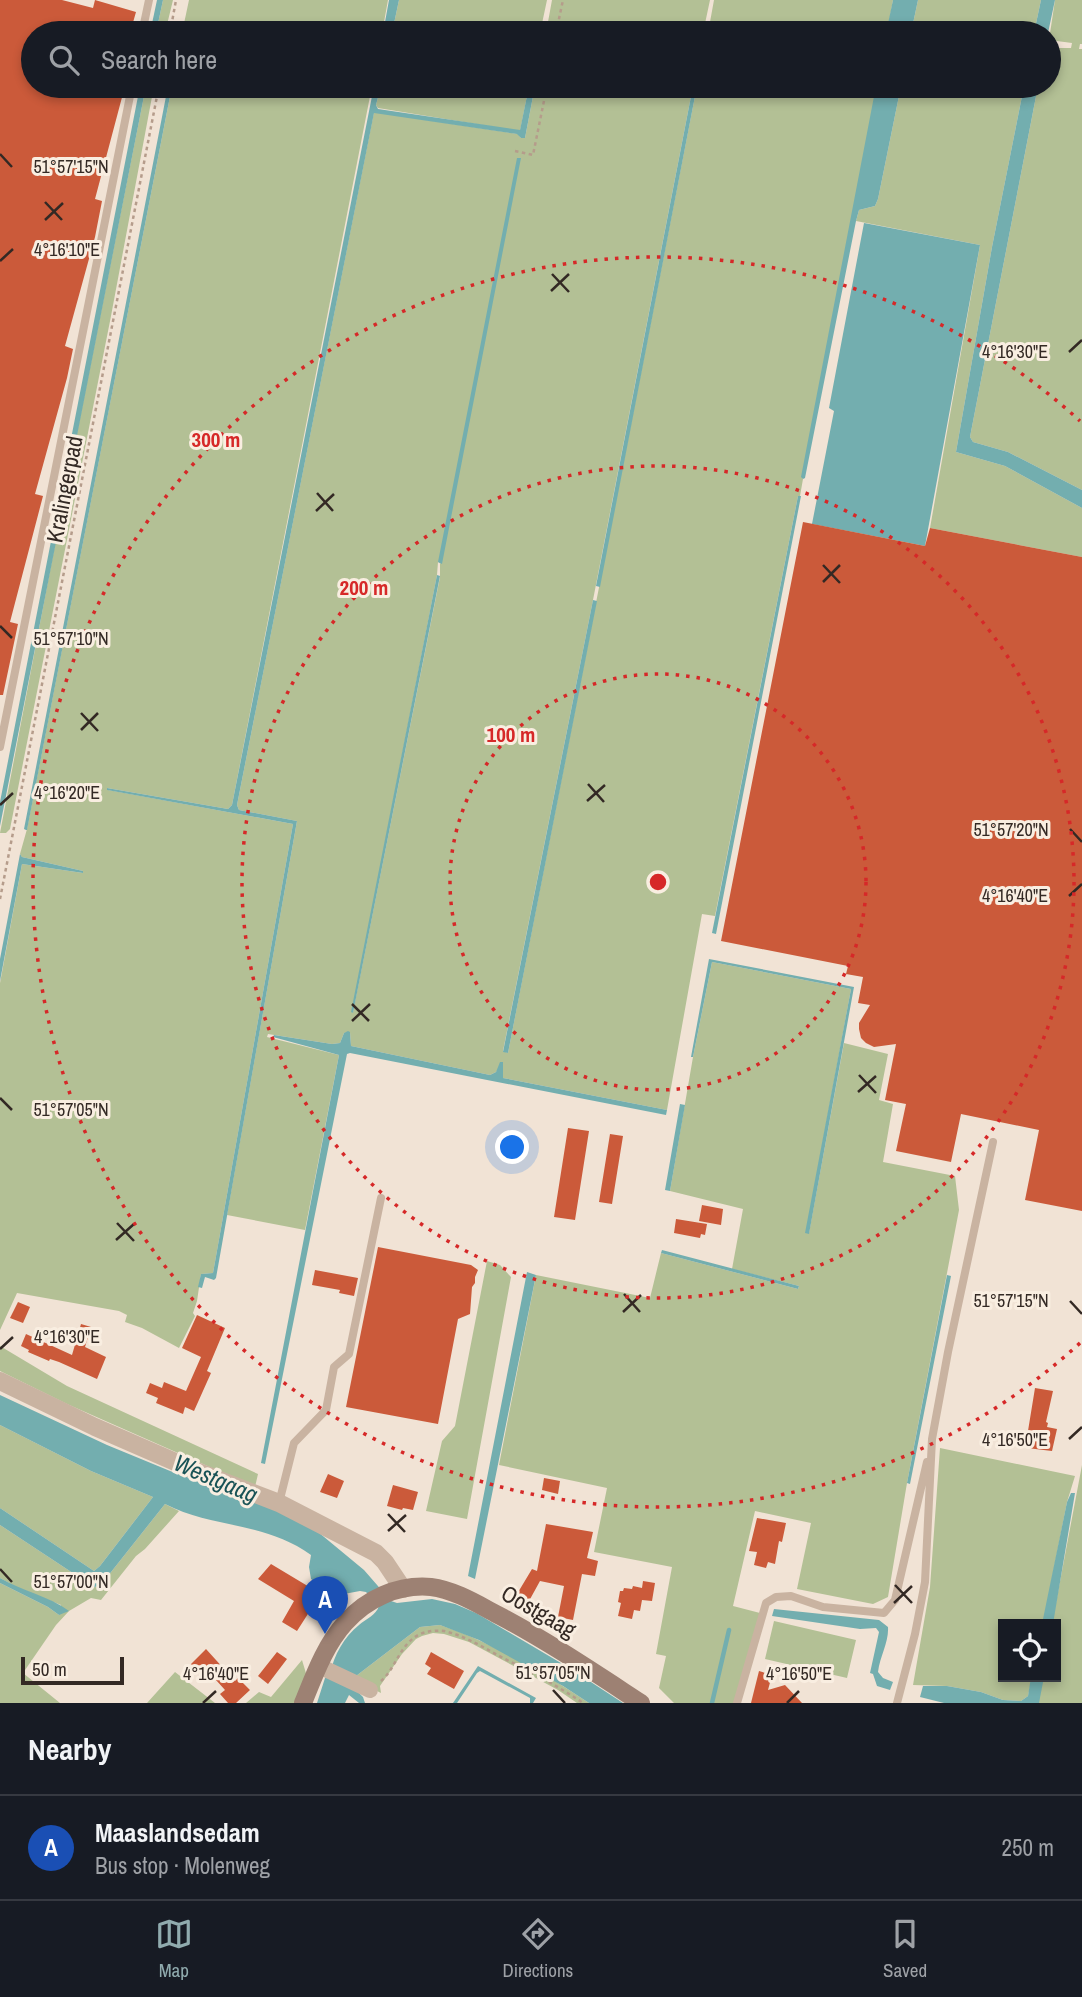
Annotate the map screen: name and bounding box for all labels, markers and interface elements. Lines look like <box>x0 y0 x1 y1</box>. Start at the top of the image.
search box <box>21 21 1061 98</box>
icon: search <box>45 41 83 79</box>
text: Search here <box>101 42 217 77</box>
text: 51°57'15"N <box>33 154 109 179</box>
text: 4°16'10"E <box>34 237 100 262</box>
text: 4°16'30"E <box>982 339 1048 364</box>
text: 300 m <box>192 425 240 454</box>
street label: Kralingerpad <box>38 433 90 545</box>
text: 200 m <box>340 573 388 602</box>
text: 51°57'10"N <box>33 626 109 651</box>
text: 100 m <box>487 720 535 749</box>
text: 4°16'20"E <box>34 780 100 805</box>
text: 51°57'20"N <box>973 817 1049 842</box>
centre of rings <box>646 870 670 894</box>
text: 4°16'40"E <box>982 883 1048 908</box>
text: 51°57'05"N <box>33 1097 109 1122</box>
your location <box>495 1130 529 1164</box>
text: 51°57'15"N <box>973 1288 1049 1313</box>
text: 4°16'30"E <box>34 1324 100 1349</box>
text: 4°16'50"E <box>982 1427 1048 1452</box>
water label: Westgaag <box>169 1446 263 1510</box>
text: 51°57'00"N <box>33 1569 109 1594</box>
pin: A <box>302 1576 348 1634</box>
street label: Oostgaag <box>496 1577 583 1645</box>
map controls <box>998 1619 1061 1682</box>
button: locate <box>998 1619 1061 1682</box>
scale bar <box>21 1654 124 1686</box>
text: 50 m <box>32 1656 67 1682</box>
text: 51°57'05"N <box>515 1660 591 1685</box>
text: 4°16'40"E <box>183 1661 249 1686</box>
text: 4°16'50"E <box>766 1661 832 1686</box>
text: Nearby <box>28 1729 111 1769</box>
text: Maaslandsedam <box>95 1815 260 1850</box>
text: A <box>44 1832 58 1863</box>
text: 250 m <box>1002 1832 1054 1863</box>
text: Bus stop · Molenweg <box>95 1850 270 1881</box>
tab: Map <box>155 1915 193 1983</box>
tab: Directions <box>502 1915 573 1983</box>
tab: Saved <box>883 1915 927 1983</box>

